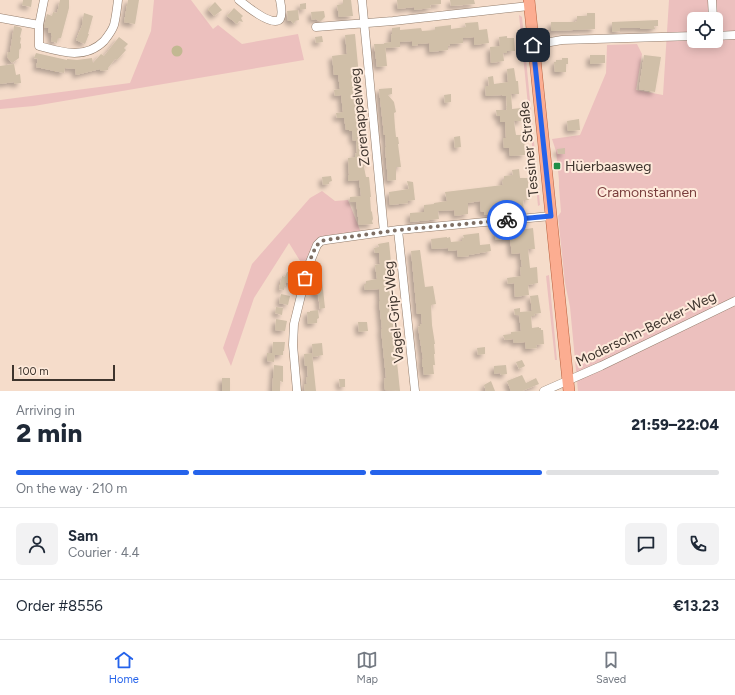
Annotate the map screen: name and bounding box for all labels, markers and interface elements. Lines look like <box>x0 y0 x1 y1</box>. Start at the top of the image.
map controls <box>687 12 723 48</box>
button: locate <box>687 12 723 48</box>
pin <box>516 28 550 62</box>
icon: home <box>522 34 544 56</box>
street label: Zorenappelweg <box>346 67 374 167</box>
street label: Tessiner Straße <box>516 100 542 198</box>
place label: Hüerbaasweg <box>565 158 651 175</box>
marker: Hüerbaasweg <box>552 161 562 171</box>
park label: Cramonstannen <box>597 184 697 201</box>
courier <box>487 200 527 240</box>
icon: bike <box>496 209 518 231</box>
street label: Vagel-Grip-Weg <box>380 260 408 364</box>
pin <box>288 261 322 295</box>
icon: bag <box>294 267 316 289</box>
street label: Modersohn-Becker-Weg <box>573 288 719 370</box>
scale bar <box>12 363 115 382</box>
text: 100 m <box>18 365 49 378</box>
text: Arriving in <box>16 403 75 418</box>
text: 21:59–22:04 <box>631 416 719 434</box>
text: 2 min <box>16 417 82 449</box>
text: On the way · 210 m <box>16 481 127 496</box>
button: person <box>16 523 58 565</box>
button: chat <box>625 523 667 565</box>
button: phone <box>677 523 719 565</box>
text: Sam <box>68 527 98 545</box>
text: Courier · 4.4 <box>68 545 140 560</box>
text: Order #8556 <box>16 597 103 615</box>
text: €13.23 <box>673 597 719 615</box>
tab: Home <box>109 649 139 686</box>
tab: Map <box>356 649 378 686</box>
tab: Saved <box>596 649 626 686</box>

